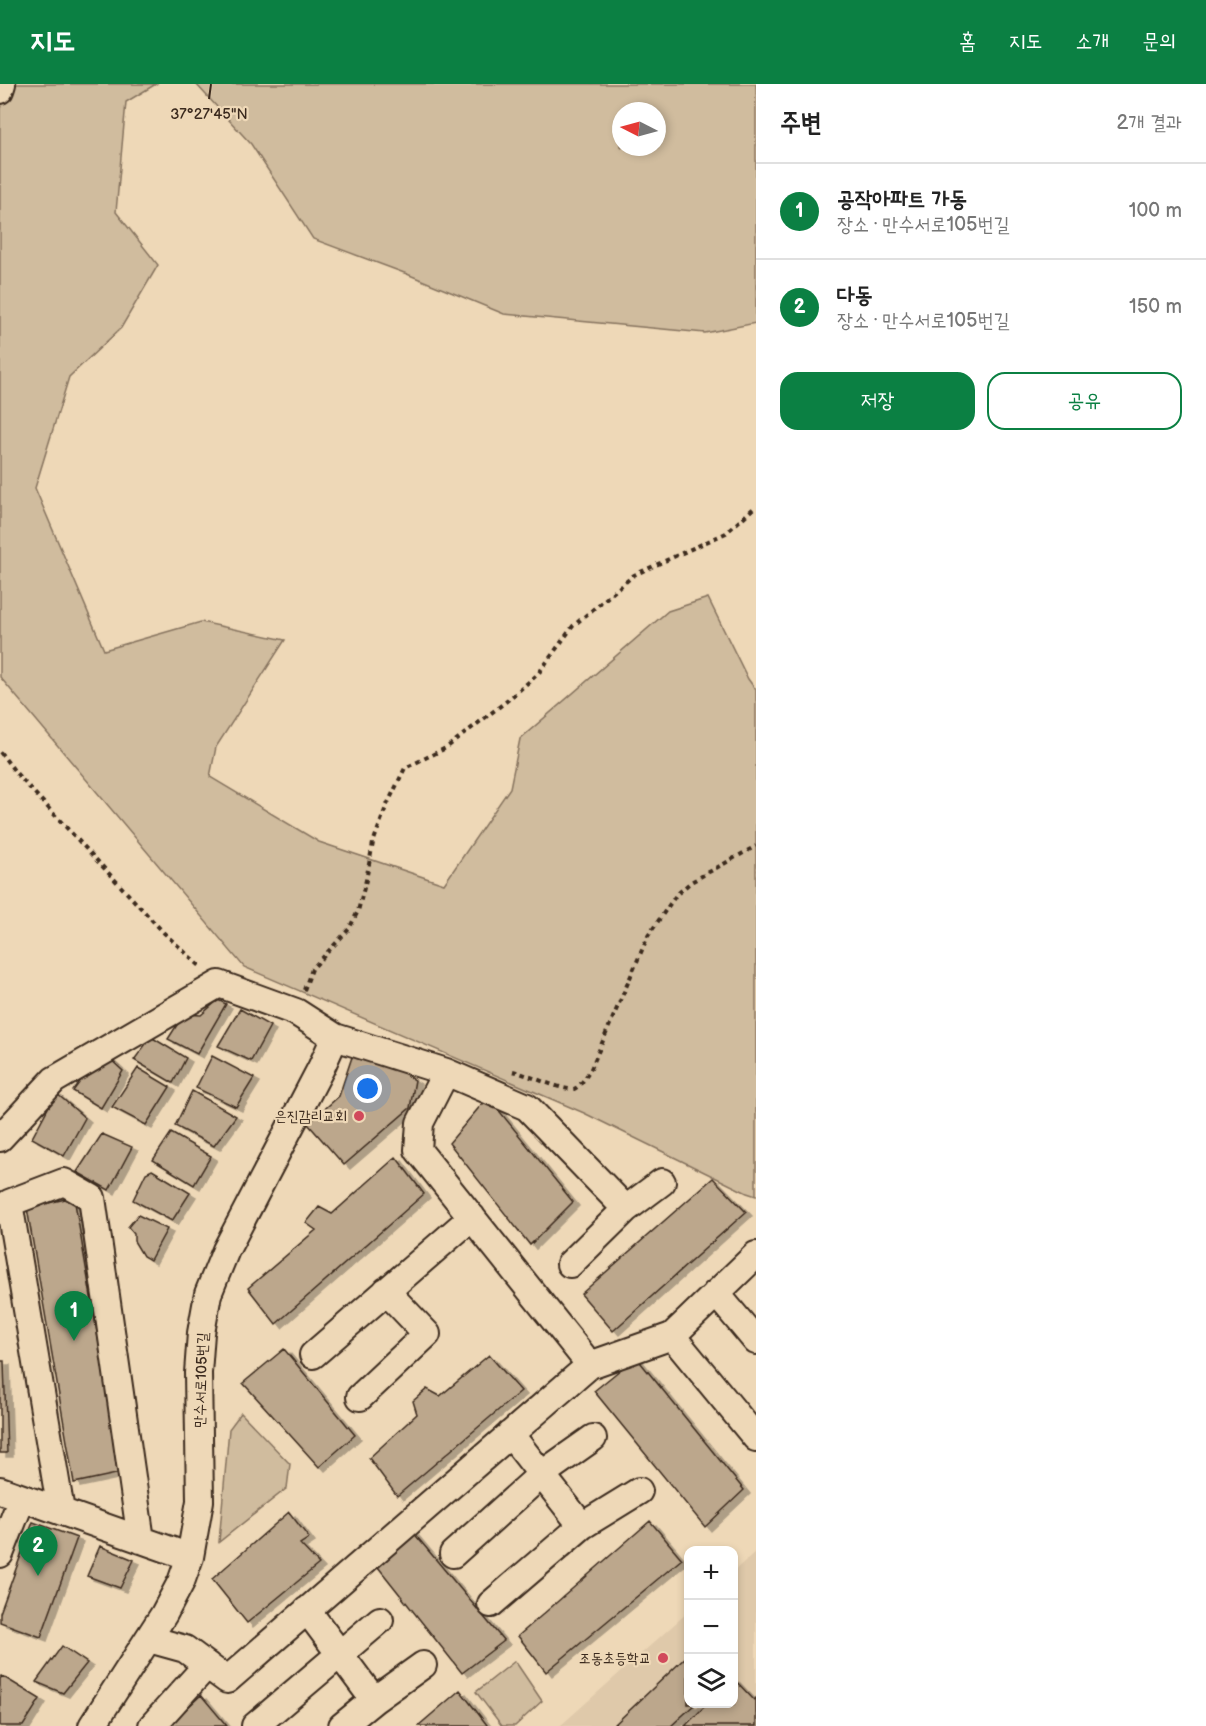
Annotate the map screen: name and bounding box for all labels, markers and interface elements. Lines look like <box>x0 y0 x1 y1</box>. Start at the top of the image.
text: 지도 <box>30 25 75 58</box>
text: 홈 <box>959 29 976 54</box>
text: 지도 <box>1009 29 1042 54</box>
text: 소개 <box>1075 29 1109 54</box>
text: 문의 <box>1142 29 1176 54</box>
north arrow <box>612 102 666 156</box>
text: 37°27'45"N <box>170 105 248 124</box>
text: 주변 <box>780 108 822 139</box>
text: 2개 결과 <box>1117 111 1182 135</box>
text: 공작아파트 가동 <box>837 186 967 213</box>
text: 1 <box>795 199 804 223</box>
text: 100 m <box>1129 199 1182 223</box>
text: 장소 · 만수서로105번길 <box>837 213 1010 237</box>
text: 다동 <box>837 282 872 309</box>
text: 2 <box>794 295 805 319</box>
text: 150 m <box>1129 295 1182 319</box>
text: 장소 · 만수서로105번길 <box>837 309 1010 333</box>
button: 저장 <box>780 372 975 430</box>
button: 공유 <box>987 372 1182 430</box>
your location <box>353 1074 382 1103</box>
place label: 은진감리교회 <box>275 1107 347 1126</box>
marker: 은진감리교회 <box>352 1109 366 1123</box>
pin: 1 <box>54 1292 94 1341</box>
street label: 만수서로105번길 <box>190 1332 213 1428</box>
pin: 2 <box>18 1526 57 1576</box>
map controls <box>684 1546 738 1708</box>
button: + <box>684 1546 738 1600</box>
button: − <box>684 1600 738 1654</box>
place label: 조동초등학교 <box>579 1649 651 1668</box>
marker: 조동초등학교 <box>656 1651 670 1665</box>
button: layers <box>684 1654 738 1708</box>

